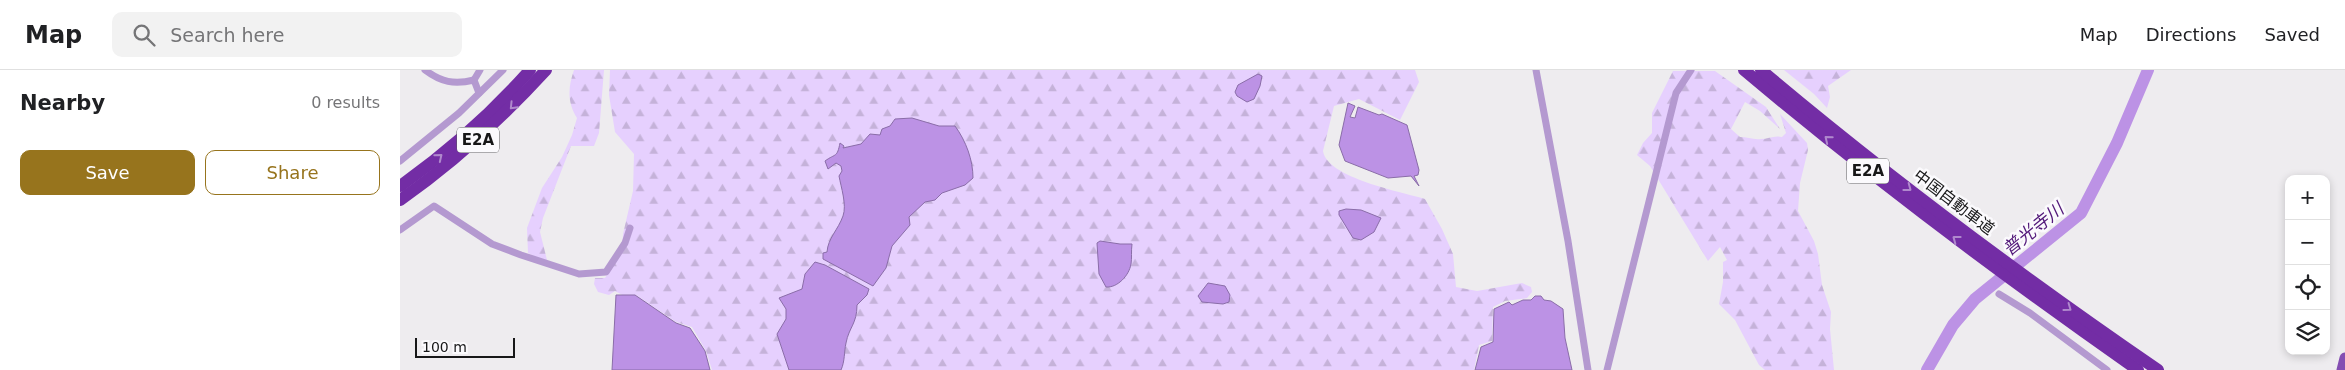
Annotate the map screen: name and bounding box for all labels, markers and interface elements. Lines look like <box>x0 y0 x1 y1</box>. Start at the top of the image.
search box <box>112 12 462 57</box>
text: Map <box>25 21 82 49</box>
icon: search <box>130 21 158 49</box>
text: Search here <box>170 24 284 46</box>
text: Map <box>2080 24 2118 45</box>
text: Directions <box>2146 24 2236 45</box>
text: Saved <box>2264 24 2320 45</box>
text: Nearby <box>20 91 105 115</box>
text: 0 results <box>311 93 380 112</box>
one-way arrow <box>510 100 519 109</box>
road number: E2A <box>457 128 499 152</box>
one-way arrow <box>1825 137 1834 145</box>
button: Save <box>20 150 195 195</box>
button: Share <box>205 150 380 195</box>
one-way arrow <box>433 154 442 162</box>
road number: E2A <box>1847 158 1889 184</box>
street label: 中国自動車道 <box>1910 166 1998 238</box>
map controls <box>2285 175 2330 355</box>
button: + <box>2285 175 2330 220</box>
one-way arrow <box>1902 182 1912 191</box>
water label: 普光寺川 <box>1998 197 2069 260</box>
button: − <box>2285 220 2330 265</box>
one-way arrow <box>1953 236 1962 245</box>
button: locate <box>2285 265 2330 310</box>
one-way arrow <box>2063 301 2072 311</box>
button: layers <box>2285 310 2330 355</box>
scale bar <box>415 335 515 358</box>
text: 100 m <box>422 339 467 355</box>

